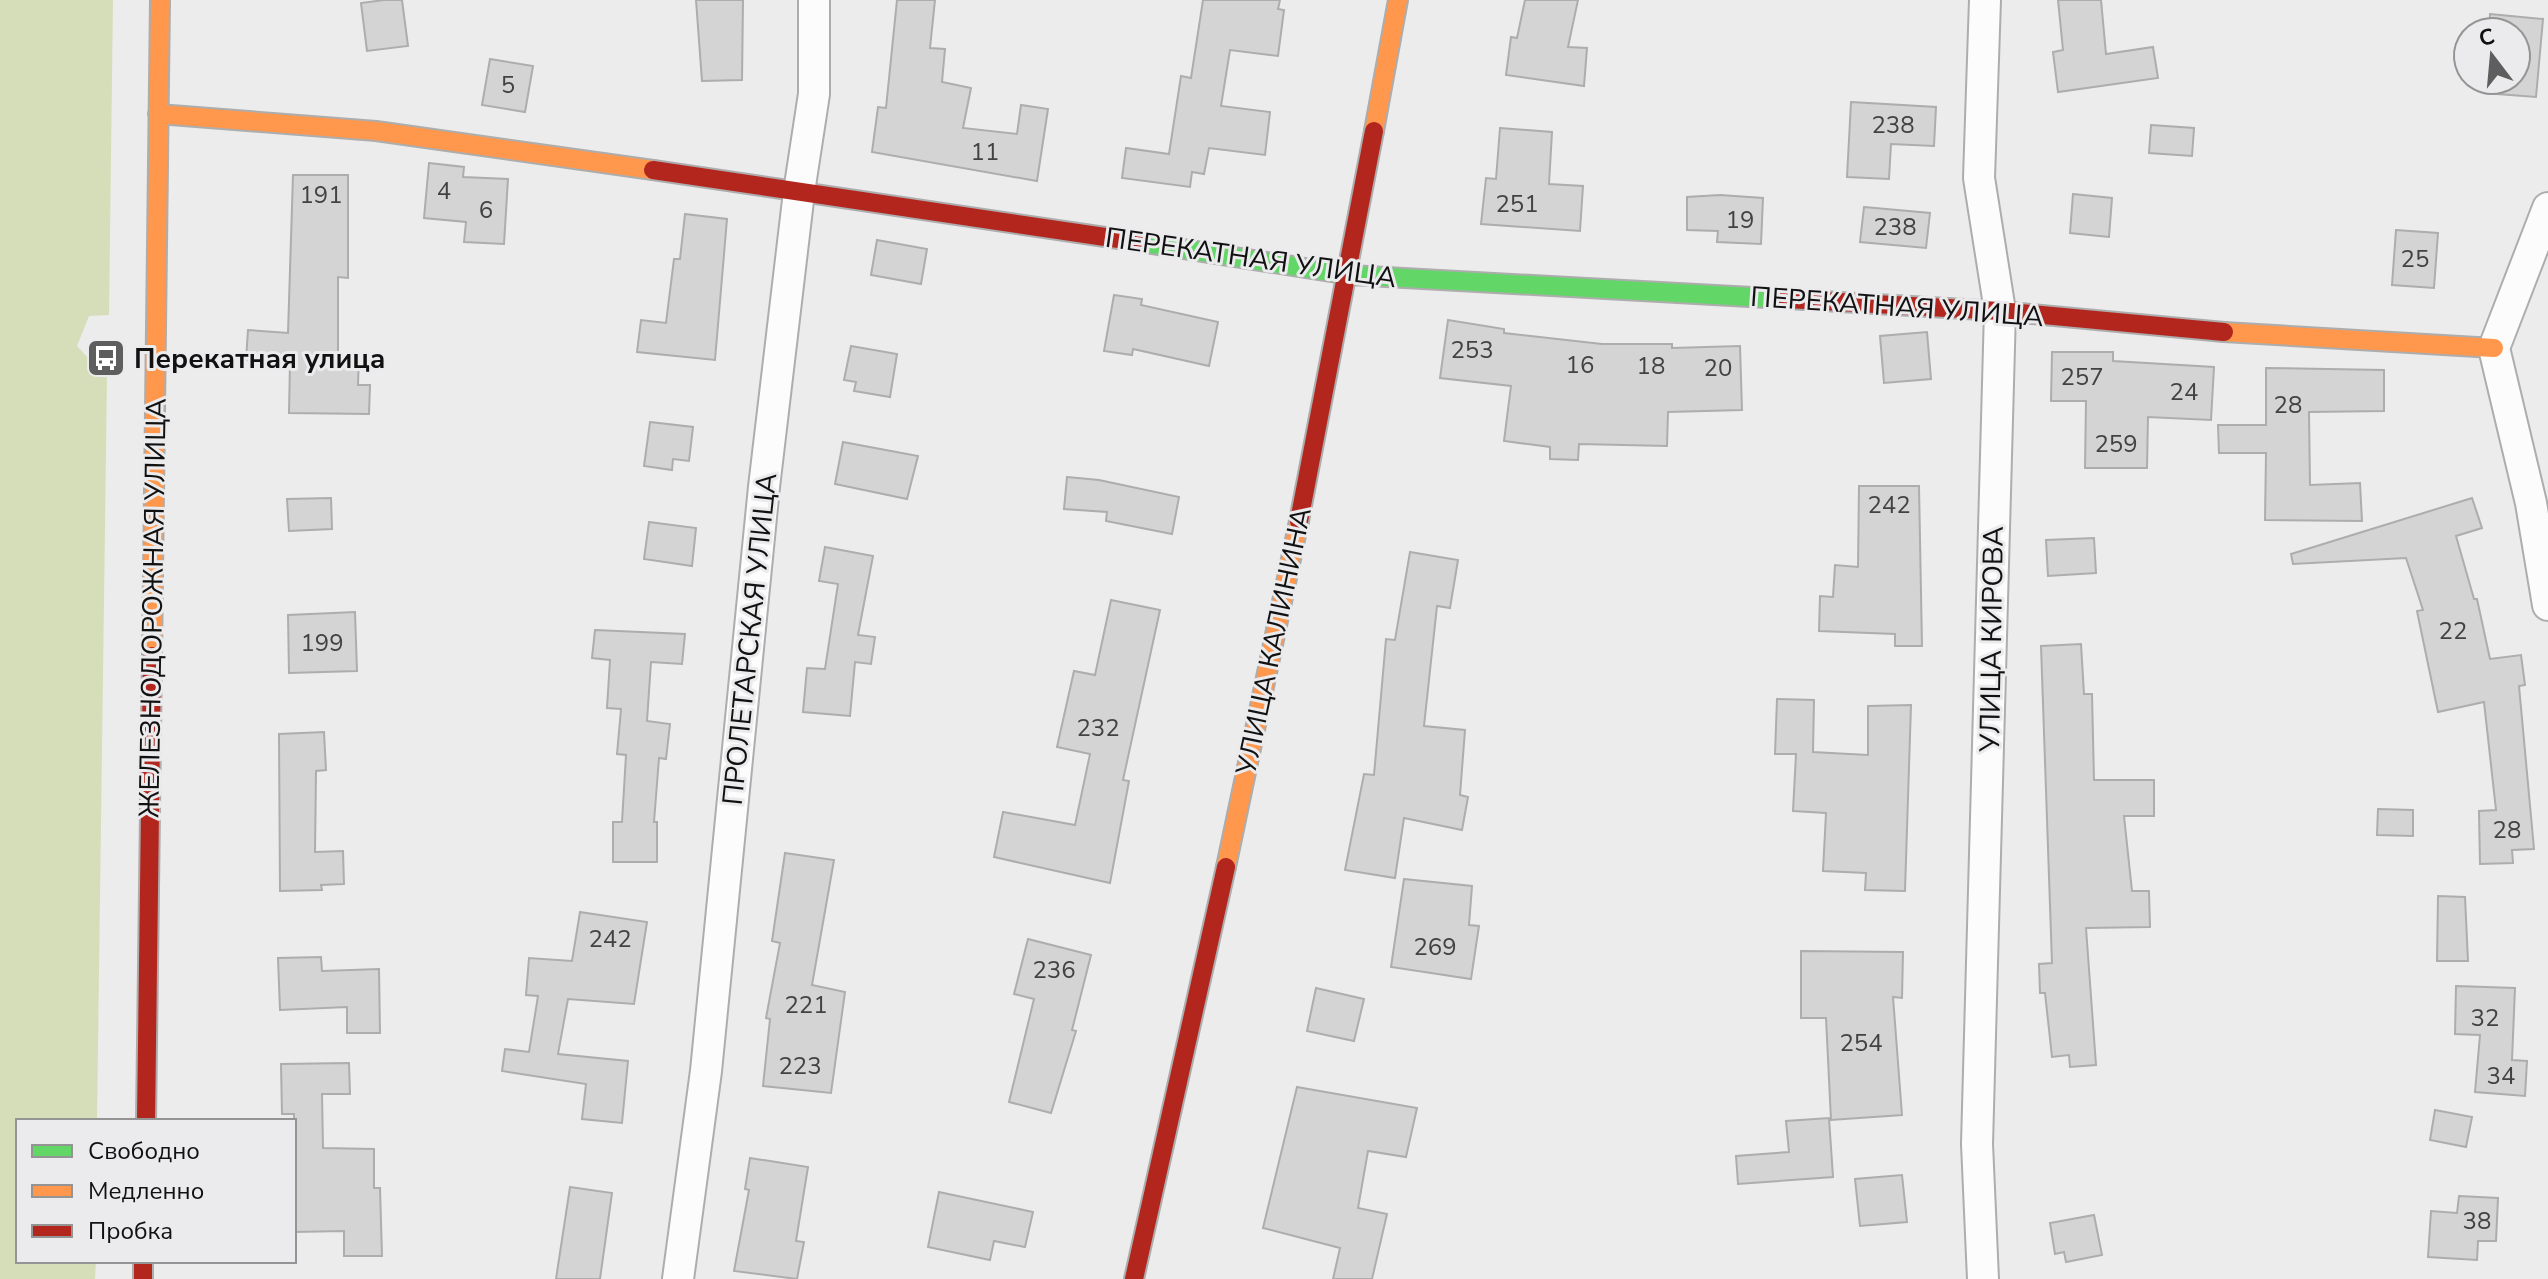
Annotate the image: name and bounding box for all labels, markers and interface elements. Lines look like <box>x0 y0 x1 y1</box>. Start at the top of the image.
north arrow <box>2452 16 2532 96</box>
text: С <box>2475 21 2498 54</box>
house number: 5 <box>501 69 515 101</box>
house number: 238 <box>1871 109 1915 141</box>
house number: 11 <box>971 136 999 168</box>
house number: 4 <box>437 175 451 207</box>
house number: 191 <box>299 179 343 211</box>
house number: 251 <box>1495 188 1539 220</box>
house number: 6 <box>479 194 493 226</box>
house number: 19 <box>1726 204 1754 236</box>
house number: 238 <box>1873 211 1917 243</box>
street label: ПЕРЕКАТНАЯ УЛИЦА <box>1103 219 1399 297</box>
house number: 25 <box>2401 243 2429 275</box>
street label: ПЕРЕКАТНАЯ УЛИЦА <box>1749 278 2045 336</box>
house number: 253 <box>1450 334 1494 366</box>
bus stop icon: Перекатная улица <box>85 337 127 379</box>
place label: Перекатная улица <box>134 340 385 378</box>
house number: 16 <box>1566 349 1594 381</box>
house number: 18 <box>1637 350 1665 382</box>
house number: 20 <box>1704 352 1732 384</box>
house number: 257 <box>2060 361 2104 393</box>
house number: 24 <box>2170 376 2198 408</box>
house number: 28 <box>2274 389 2302 421</box>
street label: ЖЕЛЕЗНОДОРОЖНАЯ УЛИЦА <box>130 398 176 818</box>
house number: 259 <box>2094 428 2138 460</box>
street label: ПРОЛЕТАРСКАЯ УЛИЦА <box>714 471 786 807</box>
house number: 242 <box>1867 489 1911 521</box>
street label: УЛИЦА КАЛИНИНА <box>1227 504 1321 779</box>
street label: УЛИЦА КИРОВА <box>1971 526 2013 753</box>
house number: 22 <box>2439 615 2467 647</box>
house number: 199 <box>300 627 344 659</box>
house number: 232 <box>1076 712 1120 744</box>
house number: 28 <box>2493 814 2521 846</box>
house number: 242 <box>588 923 632 955</box>
house number: 269 <box>1413 931 1457 963</box>
house number: 236 <box>1032 954 1076 986</box>
house number: 221 <box>784 989 828 1021</box>
house number: 32 <box>2471 1002 2499 1034</box>
house number: 254 <box>1839 1027 1883 1059</box>
house number: 223 <box>778 1050 822 1082</box>
house number: 34 <box>2487 1060 2515 1092</box>
legend <box>16 1119 296 1263</box>
text: Свободно <box>88 1135 200 1167</box>
text: Медленно <box>88 1175 204 1207</box>
house number: 38 <box>2463 1205 2491 1237</box>
text: Пробка <box>88 1215 173 1247</box>

